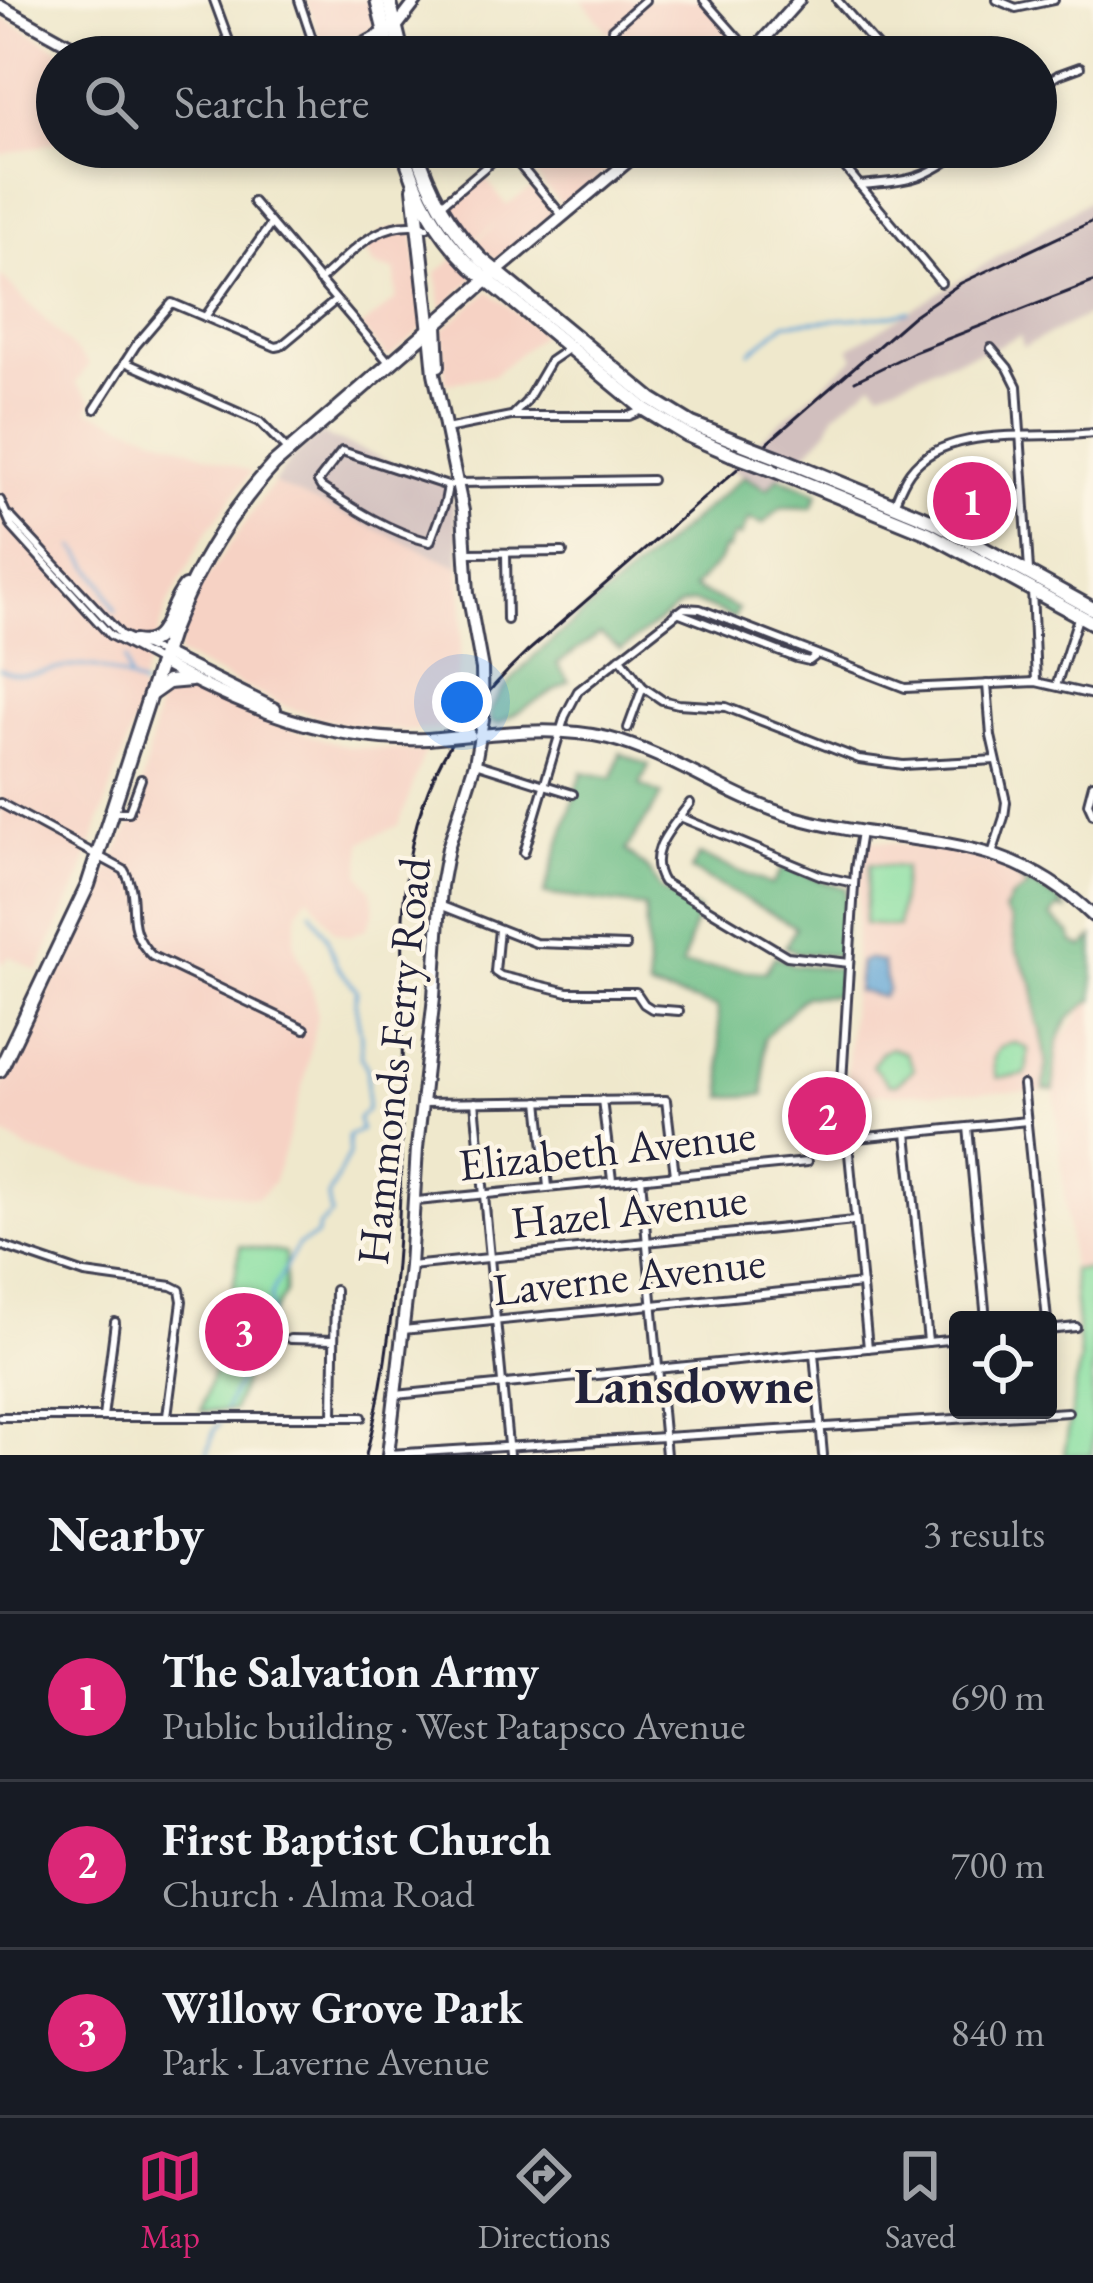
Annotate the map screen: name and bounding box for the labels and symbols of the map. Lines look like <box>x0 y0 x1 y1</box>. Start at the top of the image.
pin: 1 <box>933 456 1011 546</box>
your location <box>432 672 492 732</box>
street label: Hammonds Ferry Road <box>343 854 443 1267</box>
pin: 2 <box>788 1071 866 1161</box>
street label: Elizabeth Avenue <box>456 1105 758 1193</box>
street label: Hazel Avenue <box>508 1169 750 1251</box>
street label: Laverne Avenue <box>490 1232 768 1318</box>
pin: 3 <box>205 1287 283 1377</box>
district label: Lansdowne <box>574 1352 814 1418</box>

